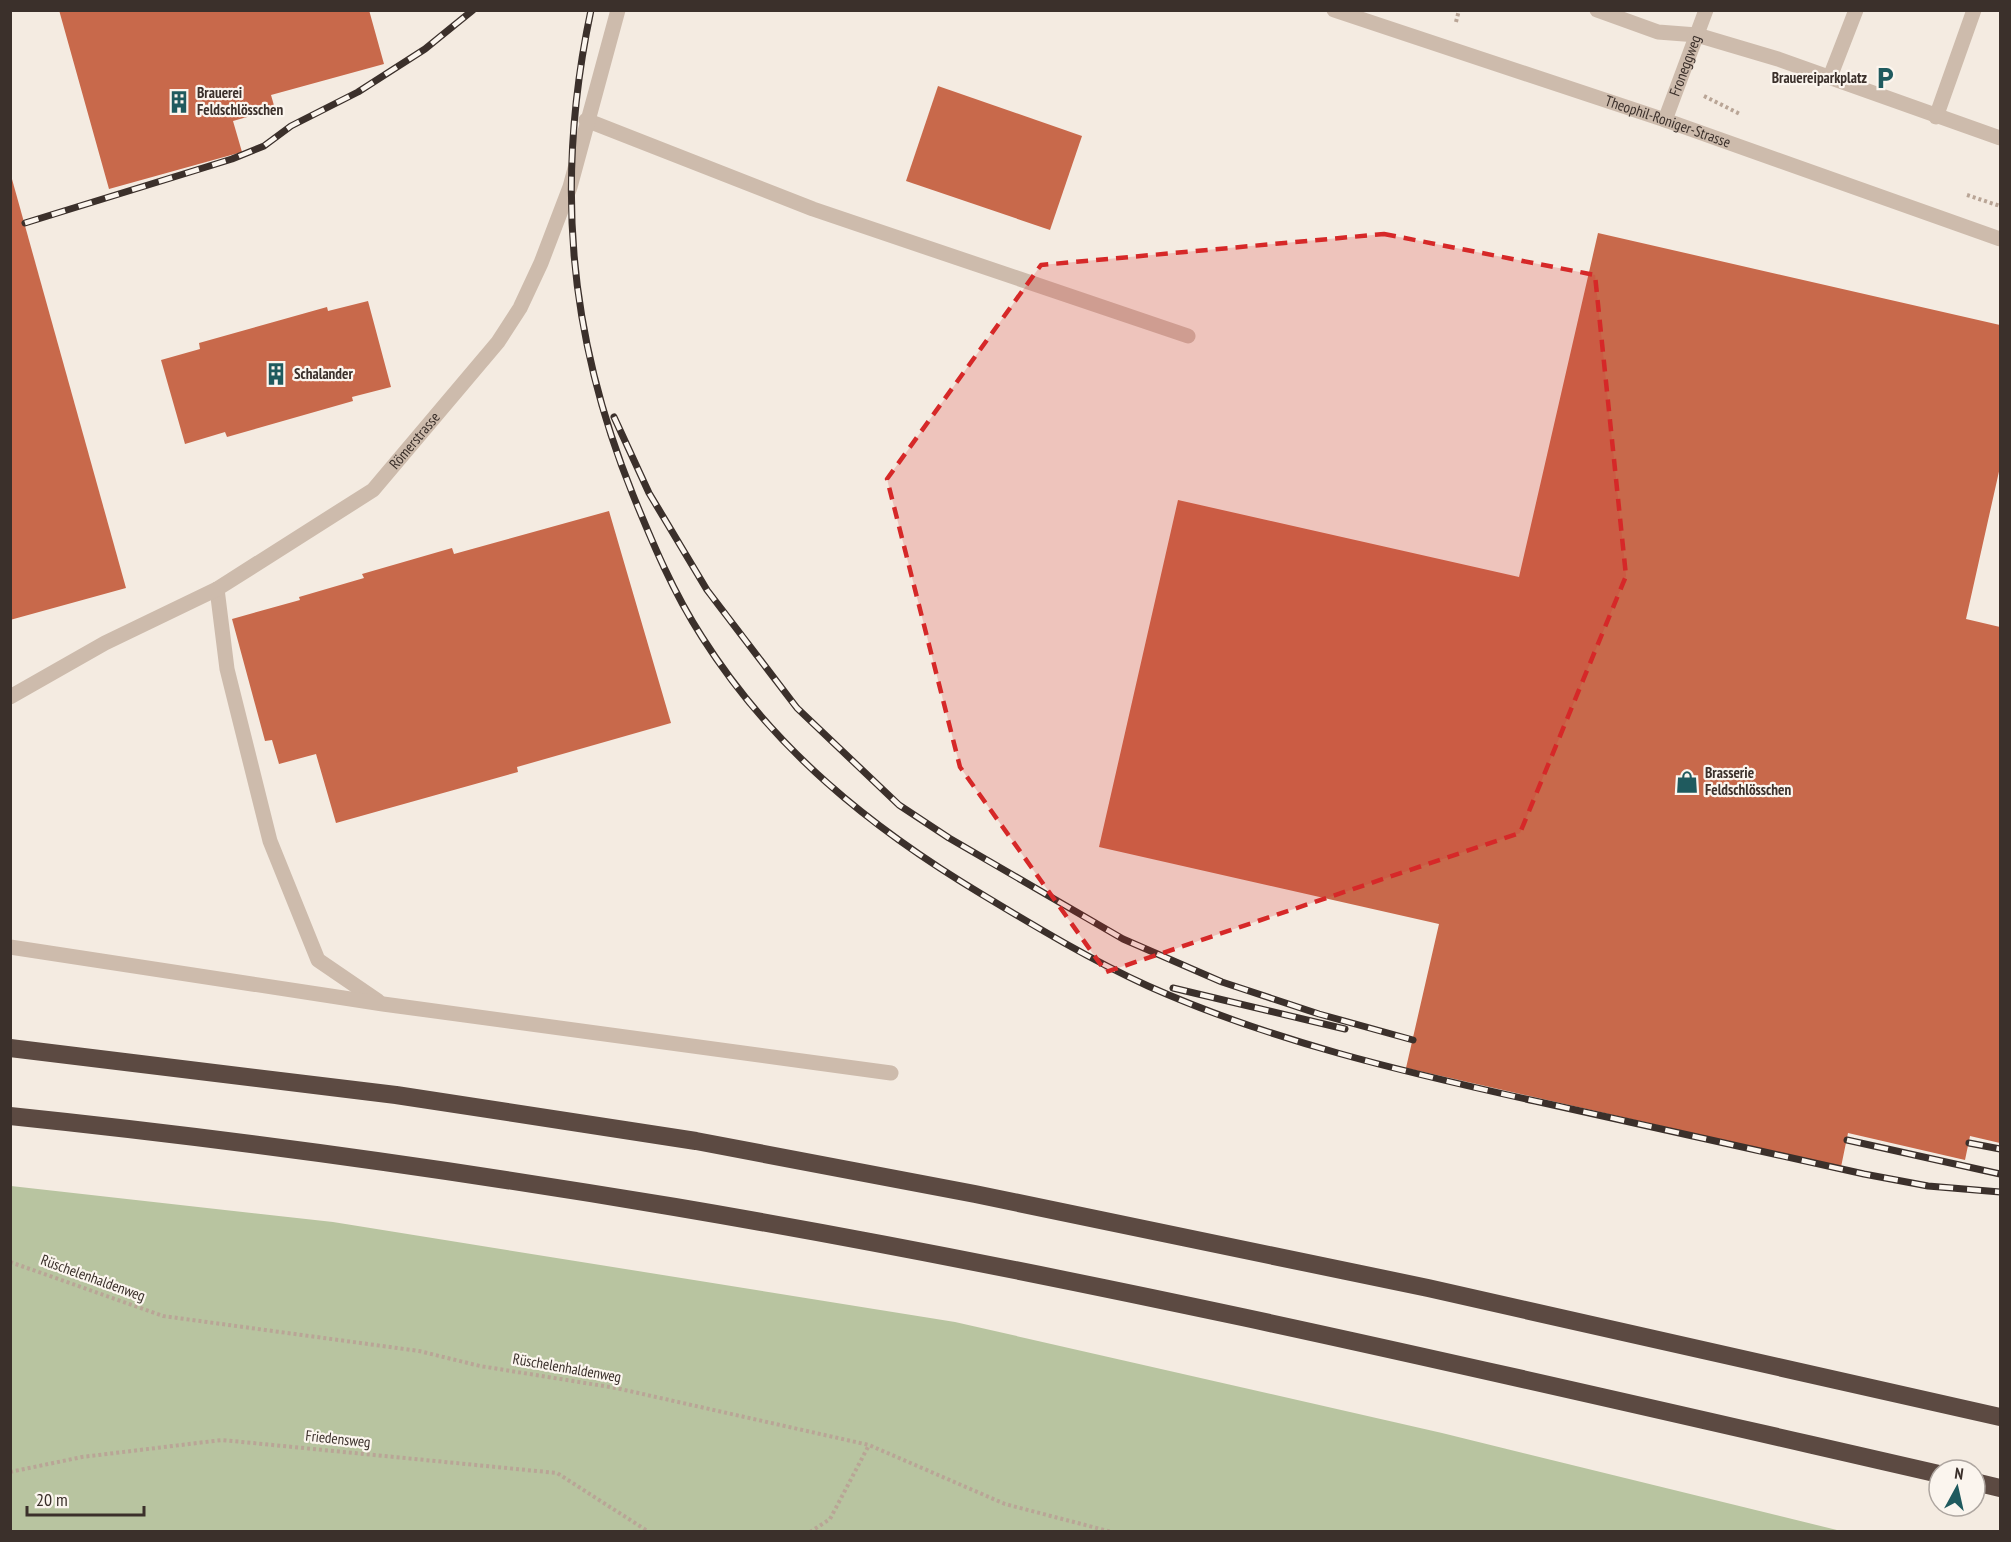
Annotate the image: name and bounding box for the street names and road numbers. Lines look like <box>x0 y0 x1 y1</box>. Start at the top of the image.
street label: Froneggweg <box>1665 32 1705 99</box>
street label: Theophil-Roniger-Strasse <box>1603 91 1733 152</box>
street label: Römerstrasse <box>385 408 444 473</box>
street label: Rüschelenhaldenweg <box>38 1250 148 1305</box>
street label: Rüschelenhaldenweg <box>511 1349 623 1386</box>
street label: Friedensweg <box>305 1426 372 1451</box>

